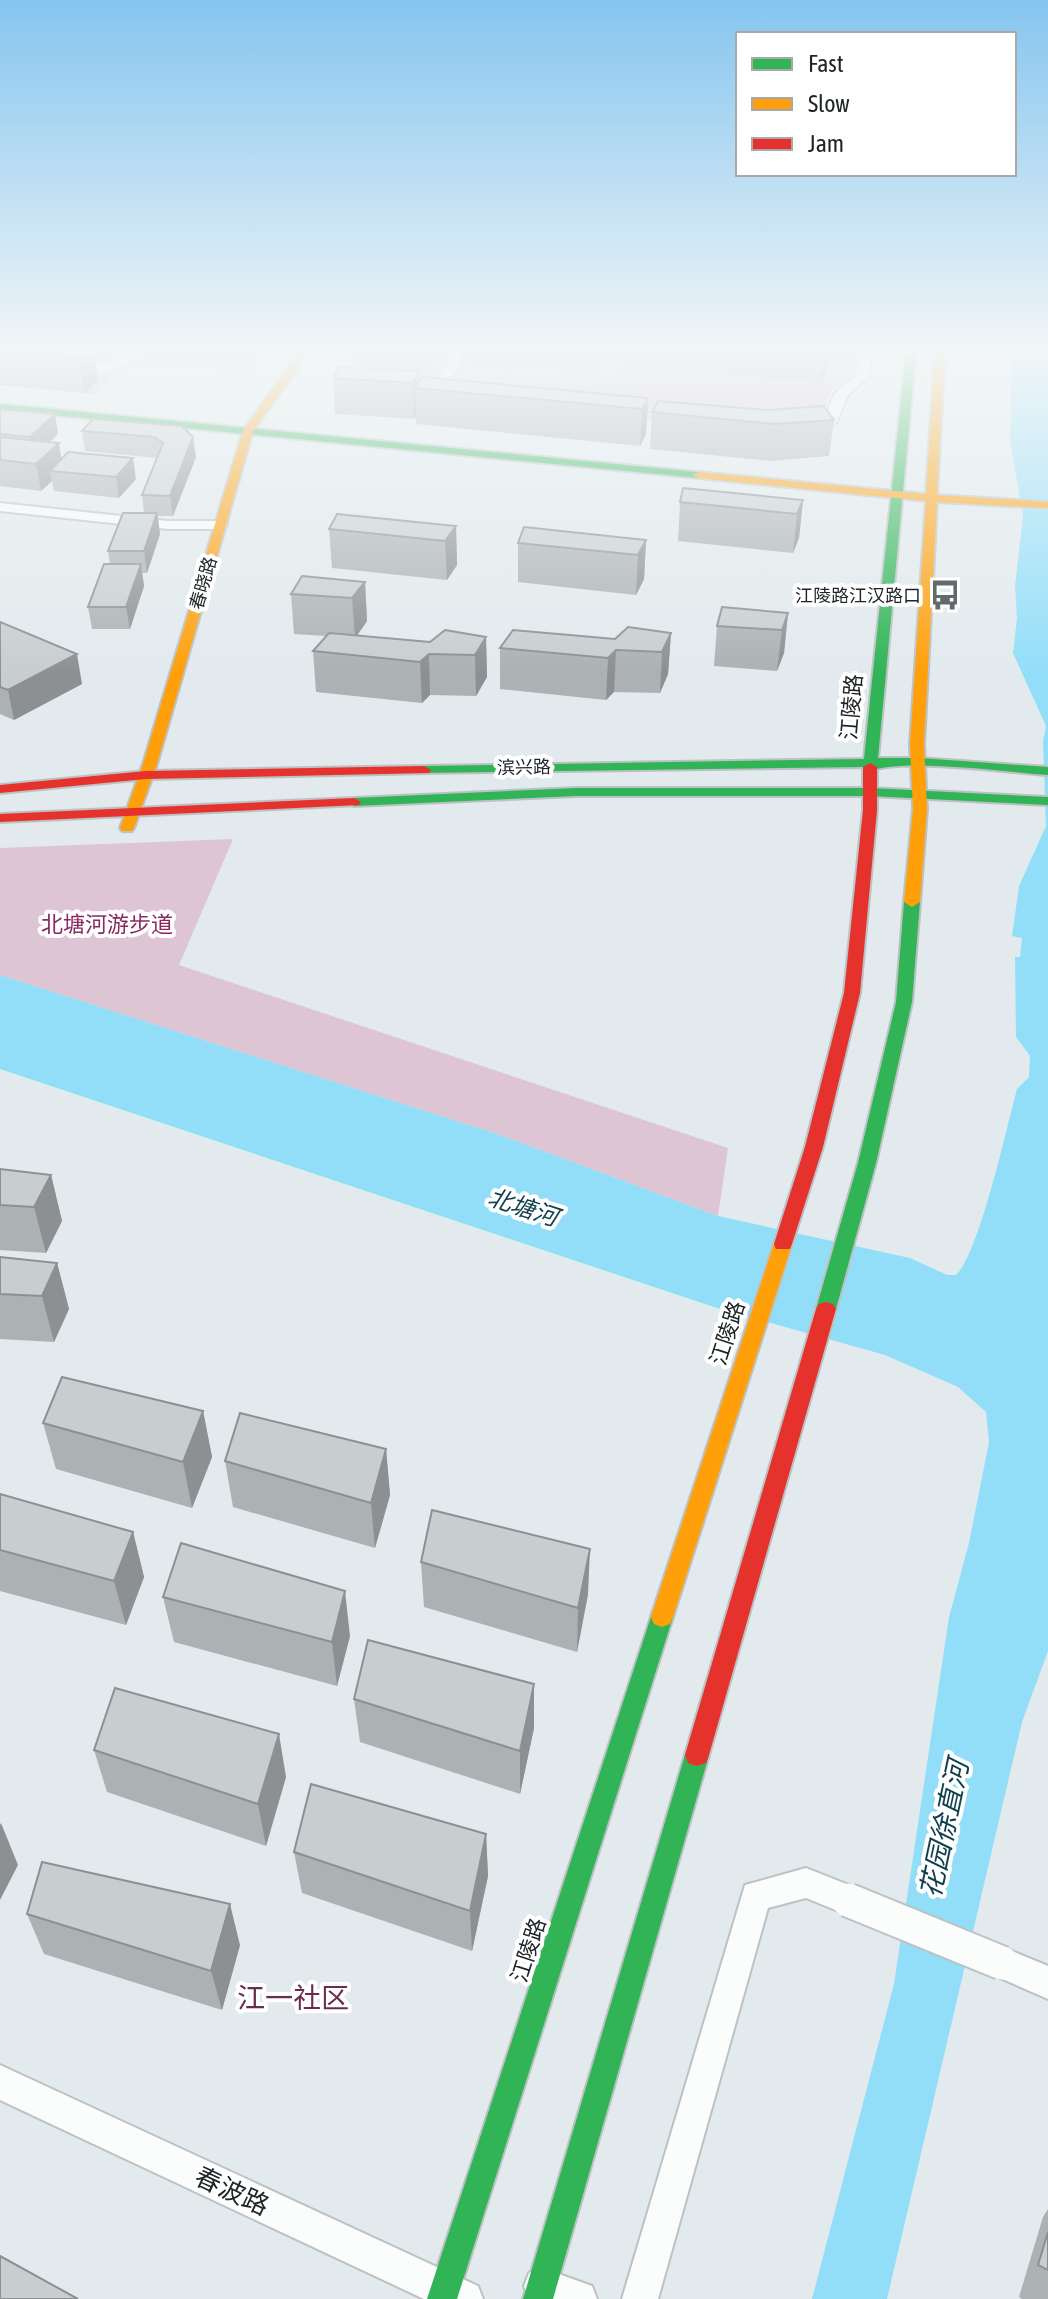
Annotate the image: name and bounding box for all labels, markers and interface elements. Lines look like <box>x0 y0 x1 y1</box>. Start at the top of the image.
legend <box>736 32 1016 176</box>
text: Fast <box>808 50 844 77</box>
text: Slow <box>808 90 850 117</box>
text: Jam <box>808 130 844 157</box>
street label: 春晓路 <box>185 554 221 612</box>
bus stop icon: 江陵路江汉路口 <box>928 578 962 612</box>
place label: 江陵路江汉路口 <box>795 585 921 606</box>
street label: 江陵路 <box>835 673 867 741</box>
street label: 滨兴路 <box>497 756 551 778</box>
park label: 北塘河游步道 <box>41 911 173 937</box>
water label: 北塘河 <box>485 1183 565 1232</box>
street label: 江陵路 <box>704 1298 750 1368</box>
water label: 花园徐直河 <box>914 1752 975 1901</box>
street label: 江陵路 <box>505 1915 551 1985</box>
district label: 江一社区 <box>237 1982 349 2014</box>
street label: 春波路 <box>190 2161 274 2221</box>

